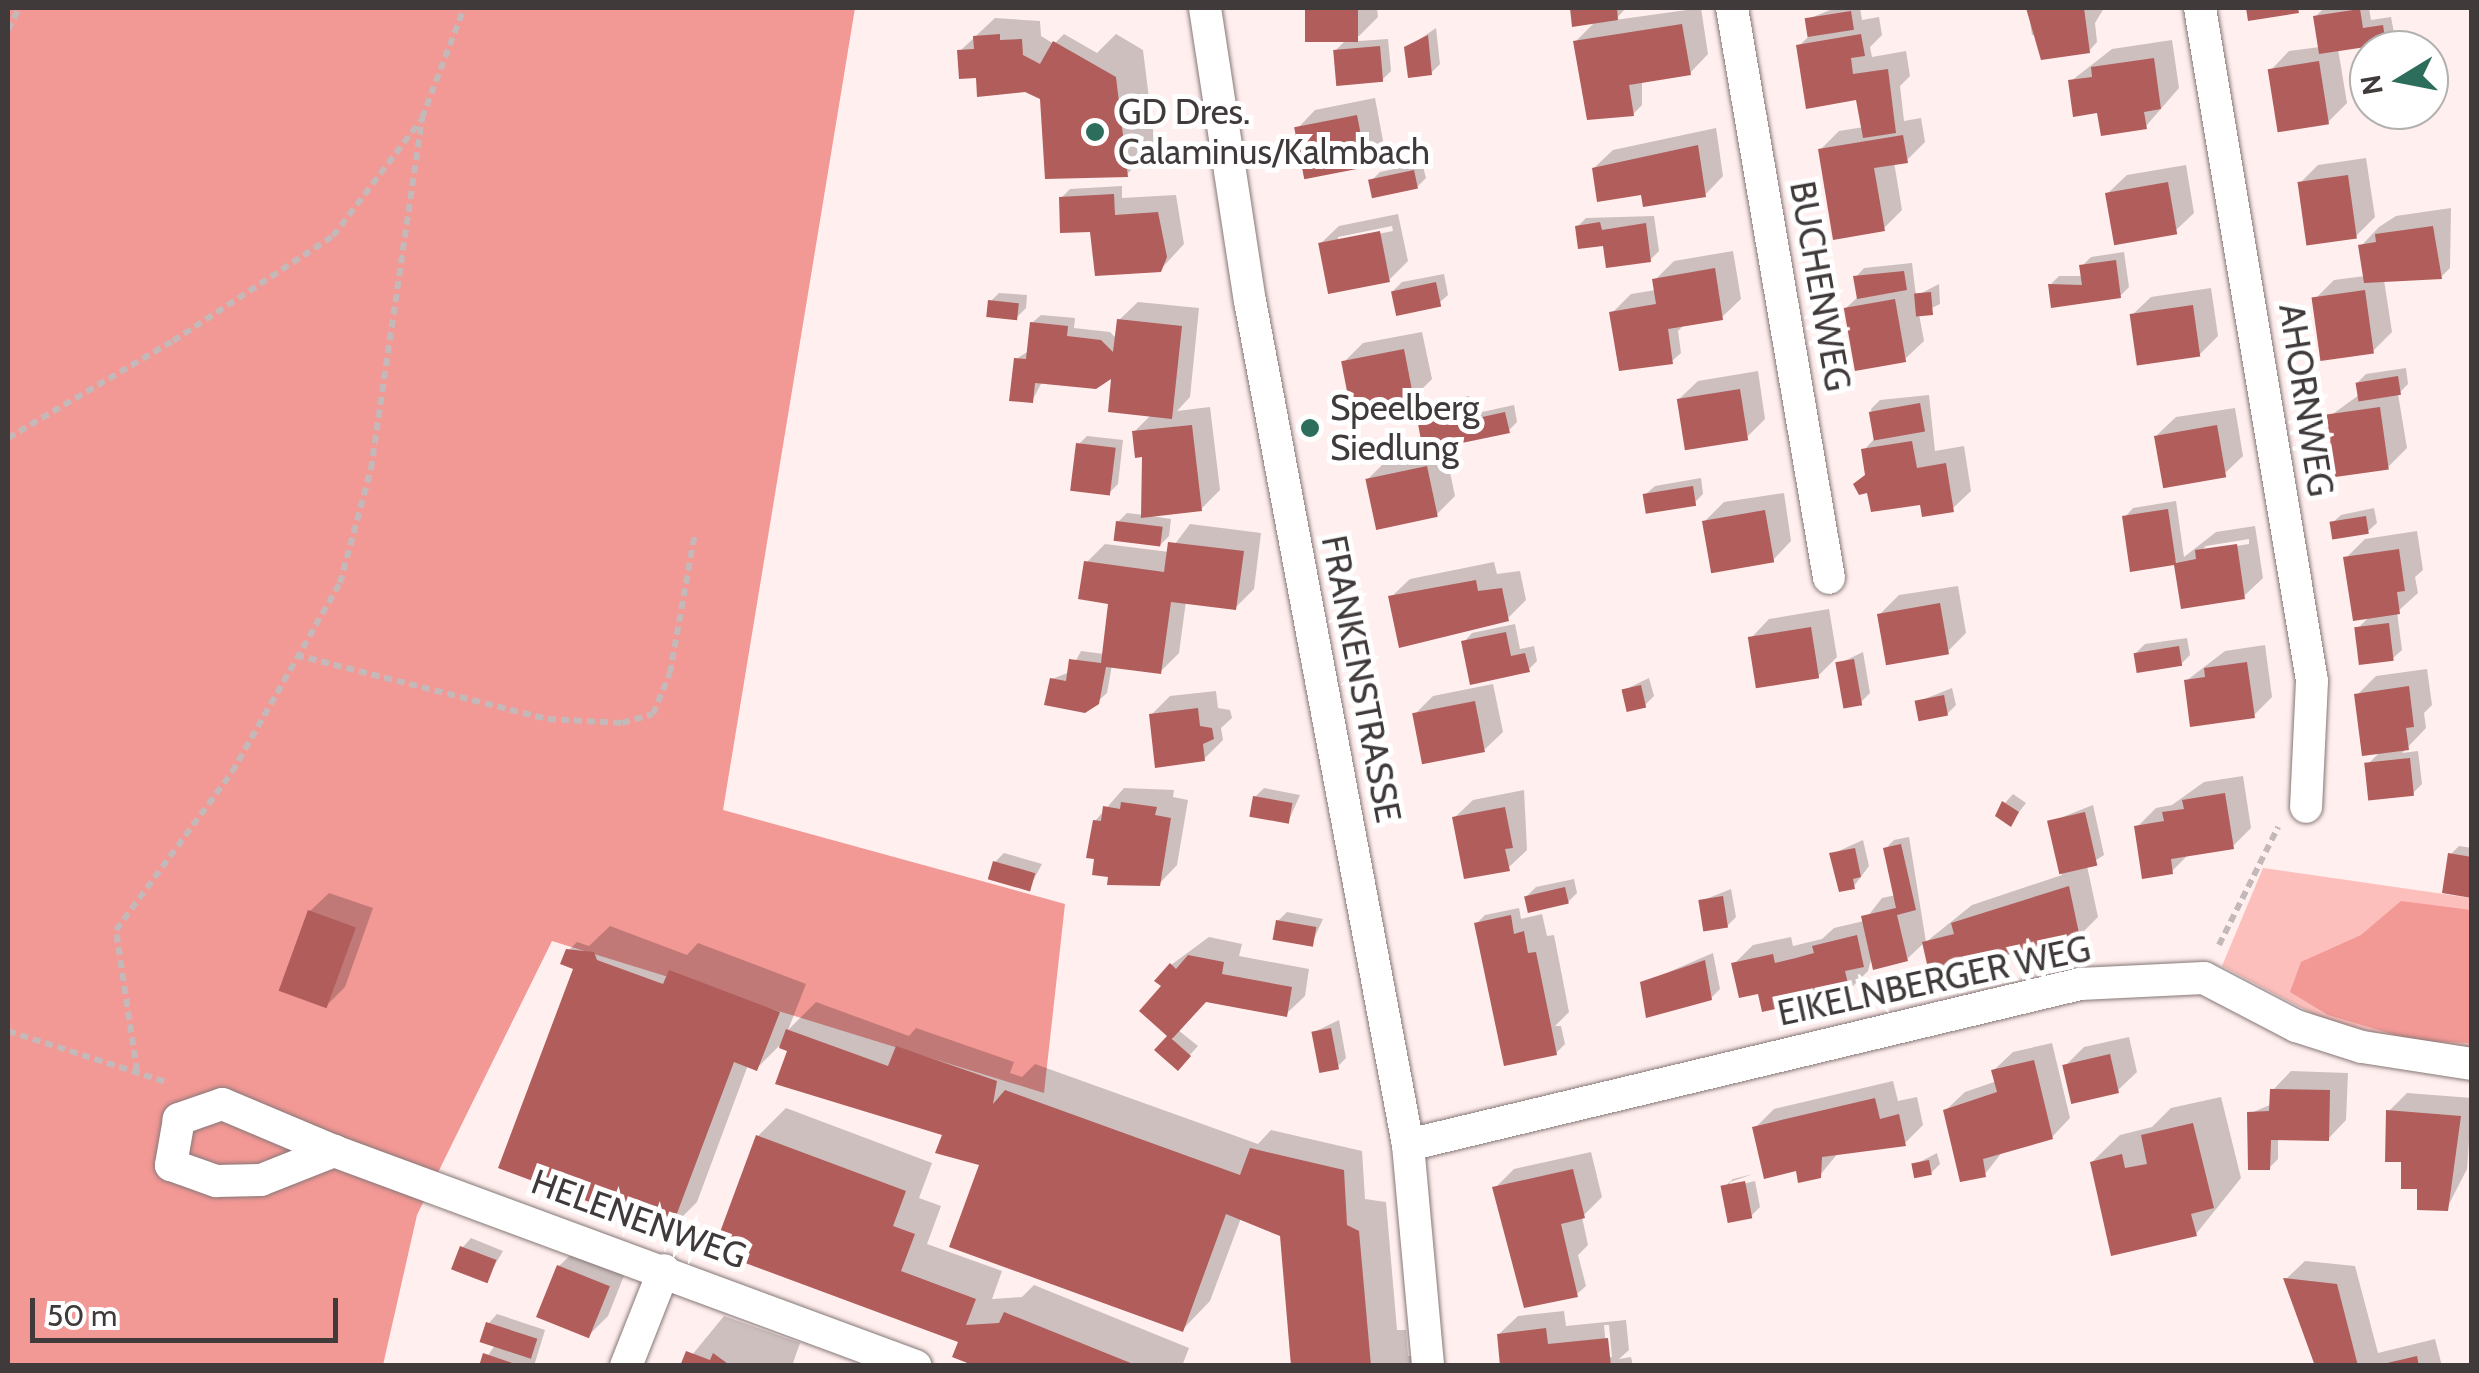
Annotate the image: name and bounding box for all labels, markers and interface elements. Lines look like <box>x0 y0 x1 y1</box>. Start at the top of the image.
north arrow <box>2349 30 2449 130</box>
text: N <box>2353 72 2390 98</box>
place label: GD Dres. Calaminus/Kalmbach <box>1118 91 1430 173</box>
marker: GD Dres. Calaminus/Kalmbach <box>1082 119 1108 145</box>
street label: BUCHENWEG <box>1781 178 1859 394</box>
street label: AHORNWEG <box>2270 301 2342 499</box>
place label: Speelberg Siedlung <box>1330 387 1479 469</box>
marker: Speelberg Siedlung <box>1299 417 1321 439</box>
street label: FRANKENSTRASSE <box>1313 532 1409 826</box>
street label: EIKELNBERGER WEG <box>1774 927 2094 1035</box>
street label: HELENENWEG <box>526 1161 752 1277</box>
scale bar <box>35 1278 342 1340</box>
text: 50 m <box>47 1297 117 1334</box>

